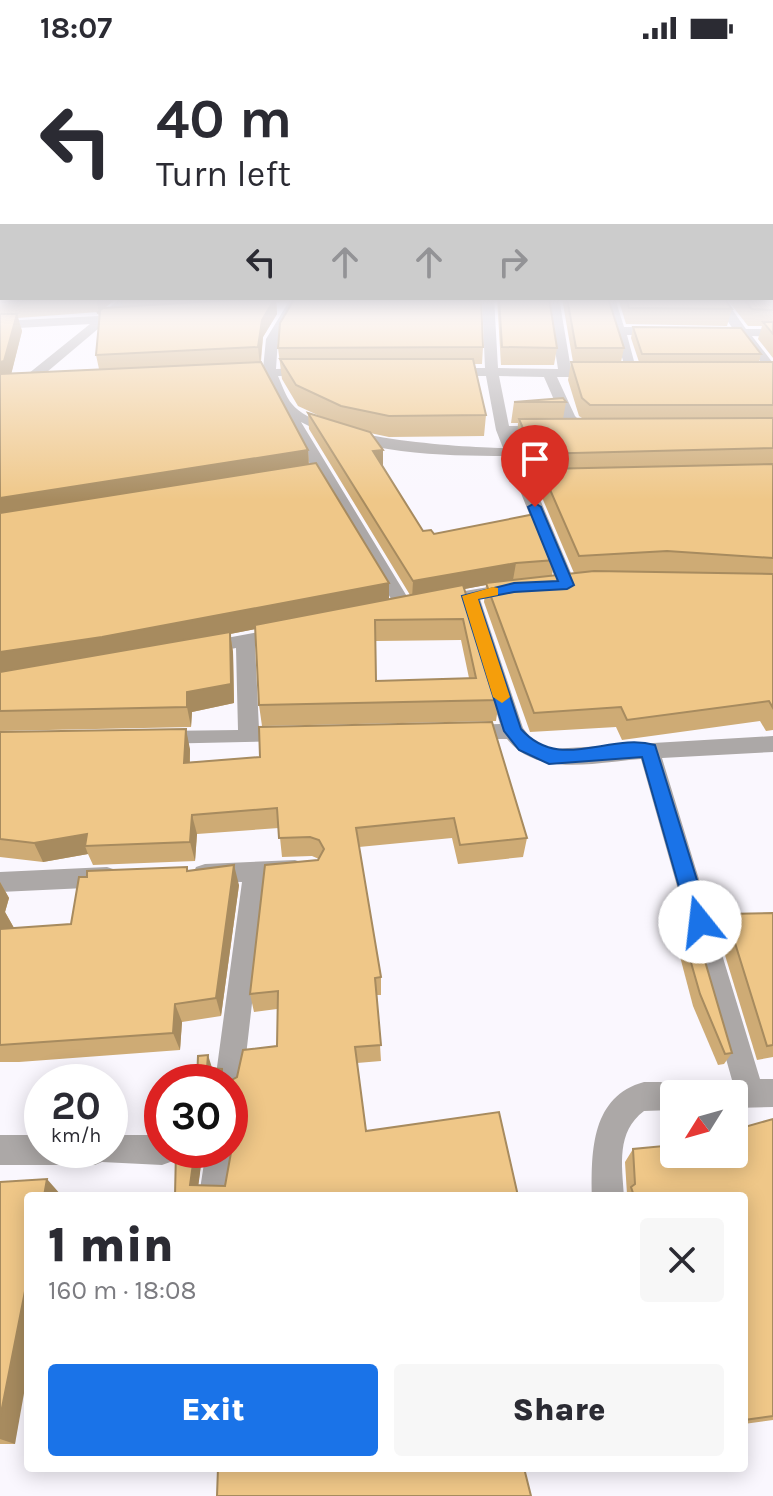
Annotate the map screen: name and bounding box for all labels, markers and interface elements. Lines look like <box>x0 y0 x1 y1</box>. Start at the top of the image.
text: 18:07 <box>40 10 112 46</box>
text: 40 m <box>156 86 292 151</box>
icon: left <box>24 88 128 192</box>
text: Turn left <box>156 153 291 195</box>
icon: left <box>239 240 283 284</box>
icon: ahead <box>323 240 367 284</box>
icon: ahead <box>407 240 451 284</box>
icon: right <box>491 240 535 284</box>
pin <box>501 425 569 507</box>
icon: arrive <box>513 437 557 481</box>
position arrow <box>658 880 742 964</box>
speed limit sign: 30 <box>144 1064 248 1168</box>
north arrow <box>660 1080 748 1168</box>
map controls <box>660 1080 748 1168</box>
text: 20 <box>51 1082 101 1129</box>
text: km/h <box>51 1124 101 1147</box>
text: 1 min <box>48 1217 174 1273</box>
button: close <box>640 1218 724 1302</box>
text: 160 m · 18:08 <box>48 1275 196 1306</box>
button: Exit <box>48 1364 378 1456</box>
button: Share <box>394 1364 724 1456</box>

